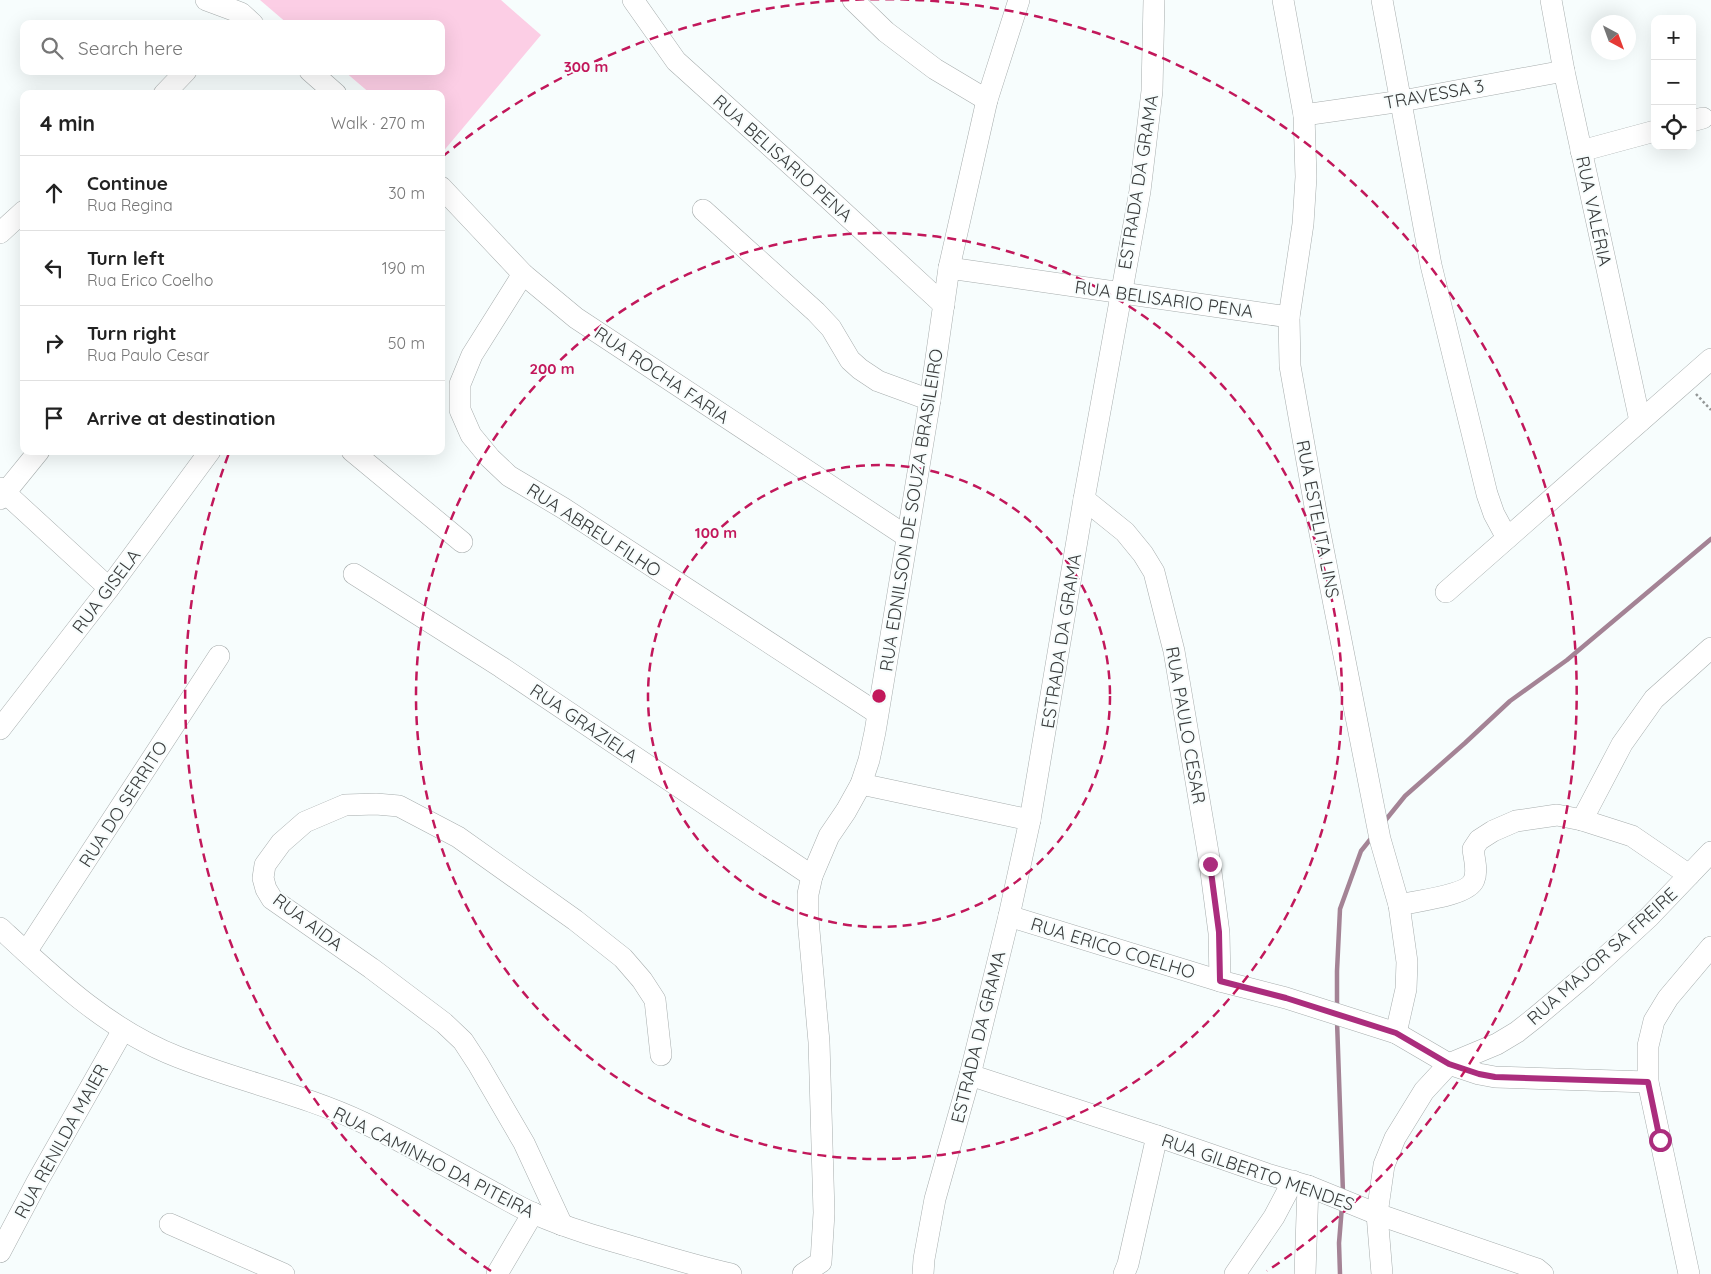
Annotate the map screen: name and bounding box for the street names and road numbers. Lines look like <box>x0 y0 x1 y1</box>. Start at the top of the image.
street label: TRAVESSA 3 <box>1382 74 1486 114</box>
street label: RUA BELISARIO PENA <box>708 89 858 227</box>
street label: ESTRADA DA GRAMA <box>1113 93 1163 271</box>
street label: RUA VALÉRIA <box>1571 154 1617 269</box>
street label: RUA BELISARIO PENA <box>1073 275 1255 323</box>
street label: RUA ROCHA FARIA <box>590 321 734 429</box>
street label: RUA EDNILSON DE SOUZA BRASILEIRO <box>874 347 948 673</box>
street label: RUA ESTELITA LINS <box>1291 438 1345 600</box>
street label: RUA ABREU FILHO <box>522 478 666 582</box>
street label: RUA GISELA <box>67 544 145 638</box>
street label: ESTRADA DA GRAMA <box>1036 552 1086 730</box>
street label: RUA PAULO CESAR <box>1161 645 1211 805</box>
street label: RUA GRAZIELA <box>526 679 643 768</box>
street label: RUA DO SERRITO <box>74 736 172 872</box>
street label: RUA MAJOR SA FREIRE <box>1522 882 1682 1030</box>
street label: RUA AIDA <box>268 888 348 956</box>
street label: RUA ERICO COELHO <box>1028 912 1198 984</box>
street label: ESTRADA DA GRAMA <box>945 948 1011 1125</box>
street label: RUA RENILDA MAIER <box>9 1060 113 1222</box>
street label: RUA CAMINHO DA PITEIRA <box>330 1101 539 1223</box>
street label: RUA GILBERTO MENDES <box>1159 1128 1357 1216</box>

